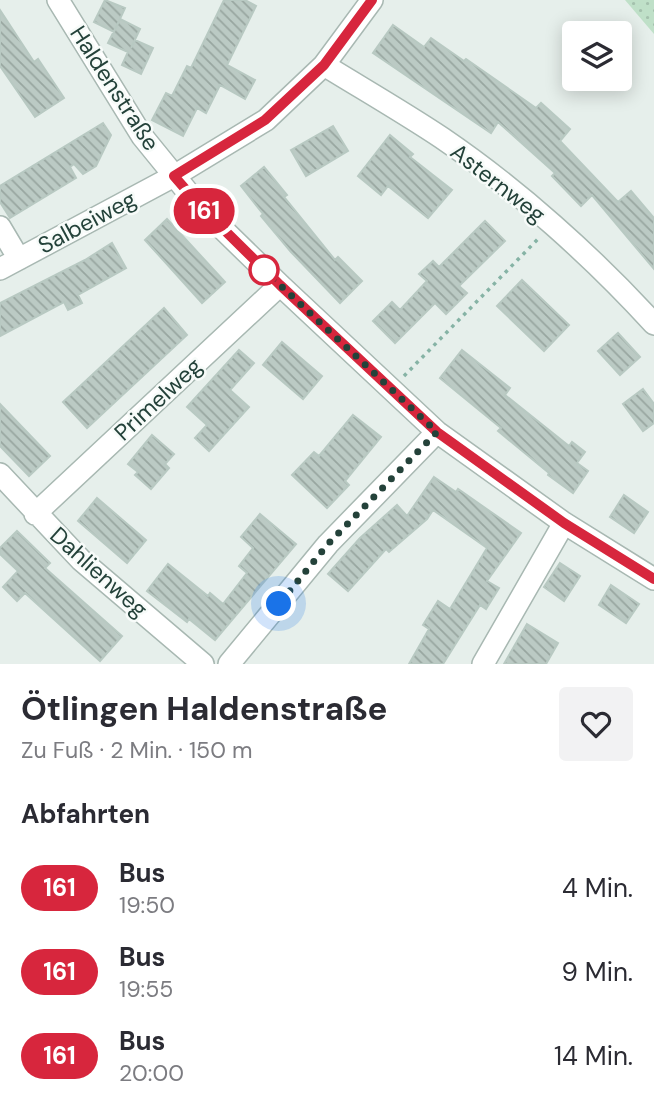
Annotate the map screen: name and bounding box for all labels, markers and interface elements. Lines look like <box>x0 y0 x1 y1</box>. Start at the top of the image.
street label: Haldenstraße <box>63 20 167 156</box>
map controls <box>562 21 632 91</box>
button: layers <box>562 21 632 91</box>
street label: Asternweg <box>444 136 552 230</box>
street label: Salbeiweg <box>33 184 141 260</box>
line badge: 161 <box>164 188 244 234</box>
text: 161 <box>188 195 220 226</box>
unlabelled marker <box>249 255 279 285</box>
street label: Primelweg <box>108 351 208 447</box>
street label: Dahlienweg <box>44 520 154 624</box>
your location <box>261 586 296 621</box>
text: Ötlingen Haldenstraße <box>21 687 387 730</box>
button: heart <box>559 687 633 761</box>
text: Zu Fuß · 2 Min. · 150 m <box>21 735 253 765</box>
text: Abfahrten <box>21 797 150 831</box>
text: Bus <box>119 856 165 890</box>
text: 4 Min. <box>562 871 633 905</box>
text: 161 <box>43 872 76 903</box>
text: 19:50 <box>119 890 175 920</box>
text: Bus <box>119 940 165 974</box>
text: 9 Min. <box>562 955 633 989</box>
text: 161 <box>43 956 76 987</box>
text: 19:55 <box>119 974 173 1004</box>
text: Bus <box>119 1024 165 1058</box>
text: 14 Min. <box>554 1039 633 1073</box>
text: 161 <box>43 1040 76 1071</box>
text: 20:00 <box>119 1058 184 1088</box>

